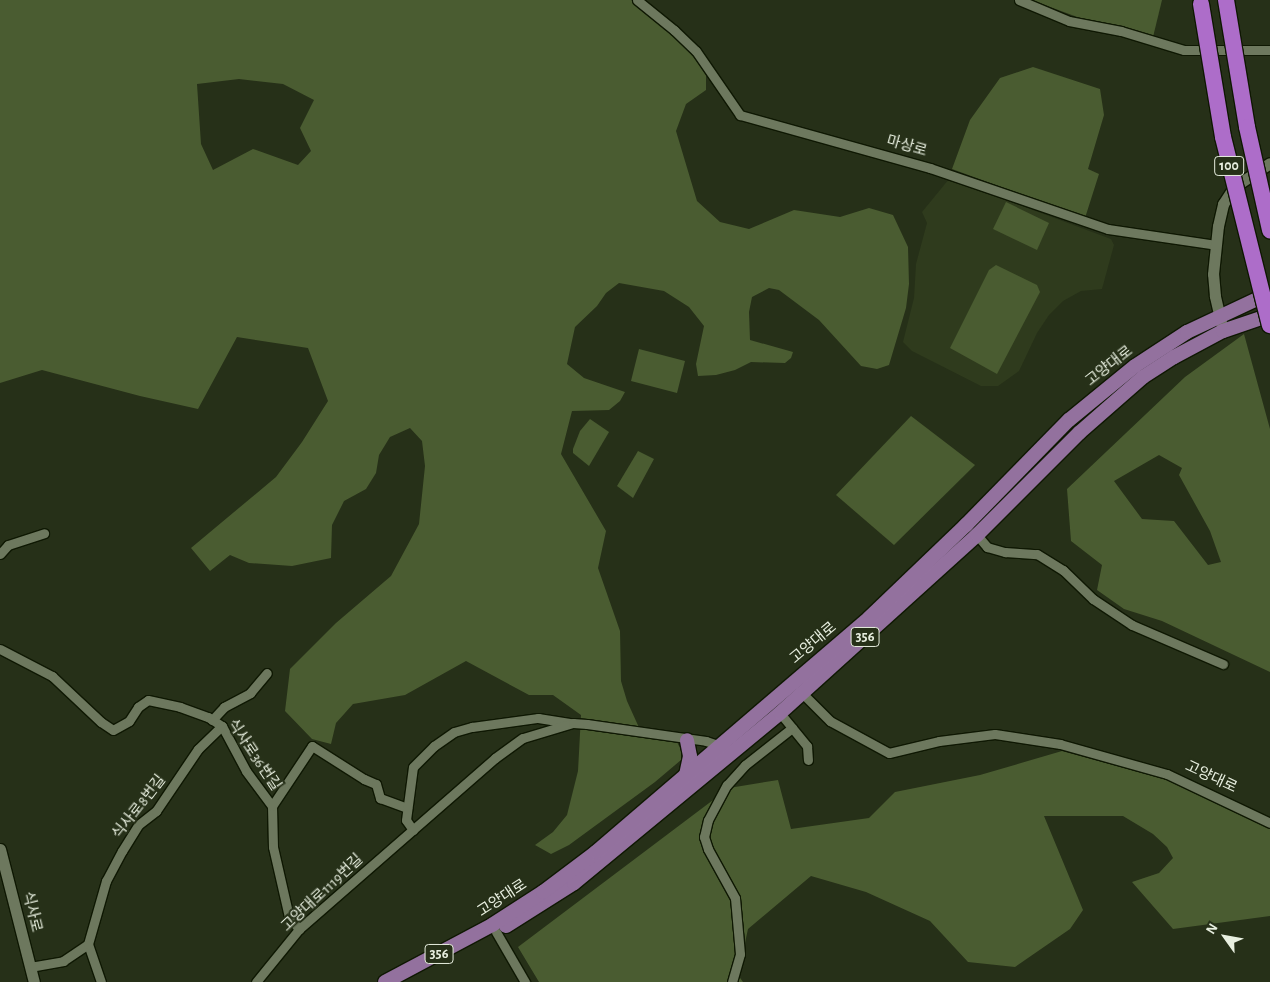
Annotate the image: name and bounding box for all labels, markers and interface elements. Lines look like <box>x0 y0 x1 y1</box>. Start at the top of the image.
street label: 마상로 <box>885 132 929 160</box>
road number: 100 <box>1214 154 1244 178</box>
street label: 고양대로 <box>1082 342 1136 390</box>
street label: 고양대로 <box>786 618 840 668</box>
road number: 356 <box>850 626 880 649</box>
street label: 식사로36번길 <box>224 716 284 794</box>
street label: 고양대로 <box>1182 757 1240 797</box>
street label: 식사로8번길 <box>108 771 170 843</box>
street label: 고양대로1119번길 <box>277 851 367 935</box>
street label: 고양대로 <box>474 875 530 921</box>
street label: 식사로 <box>18 890 46 934</box>
north arrow <box>1200 912 1250 962</box>
text: N <box>1204 921 1221 937</box>
road number: 356 <box>424 942 454 966</box>

